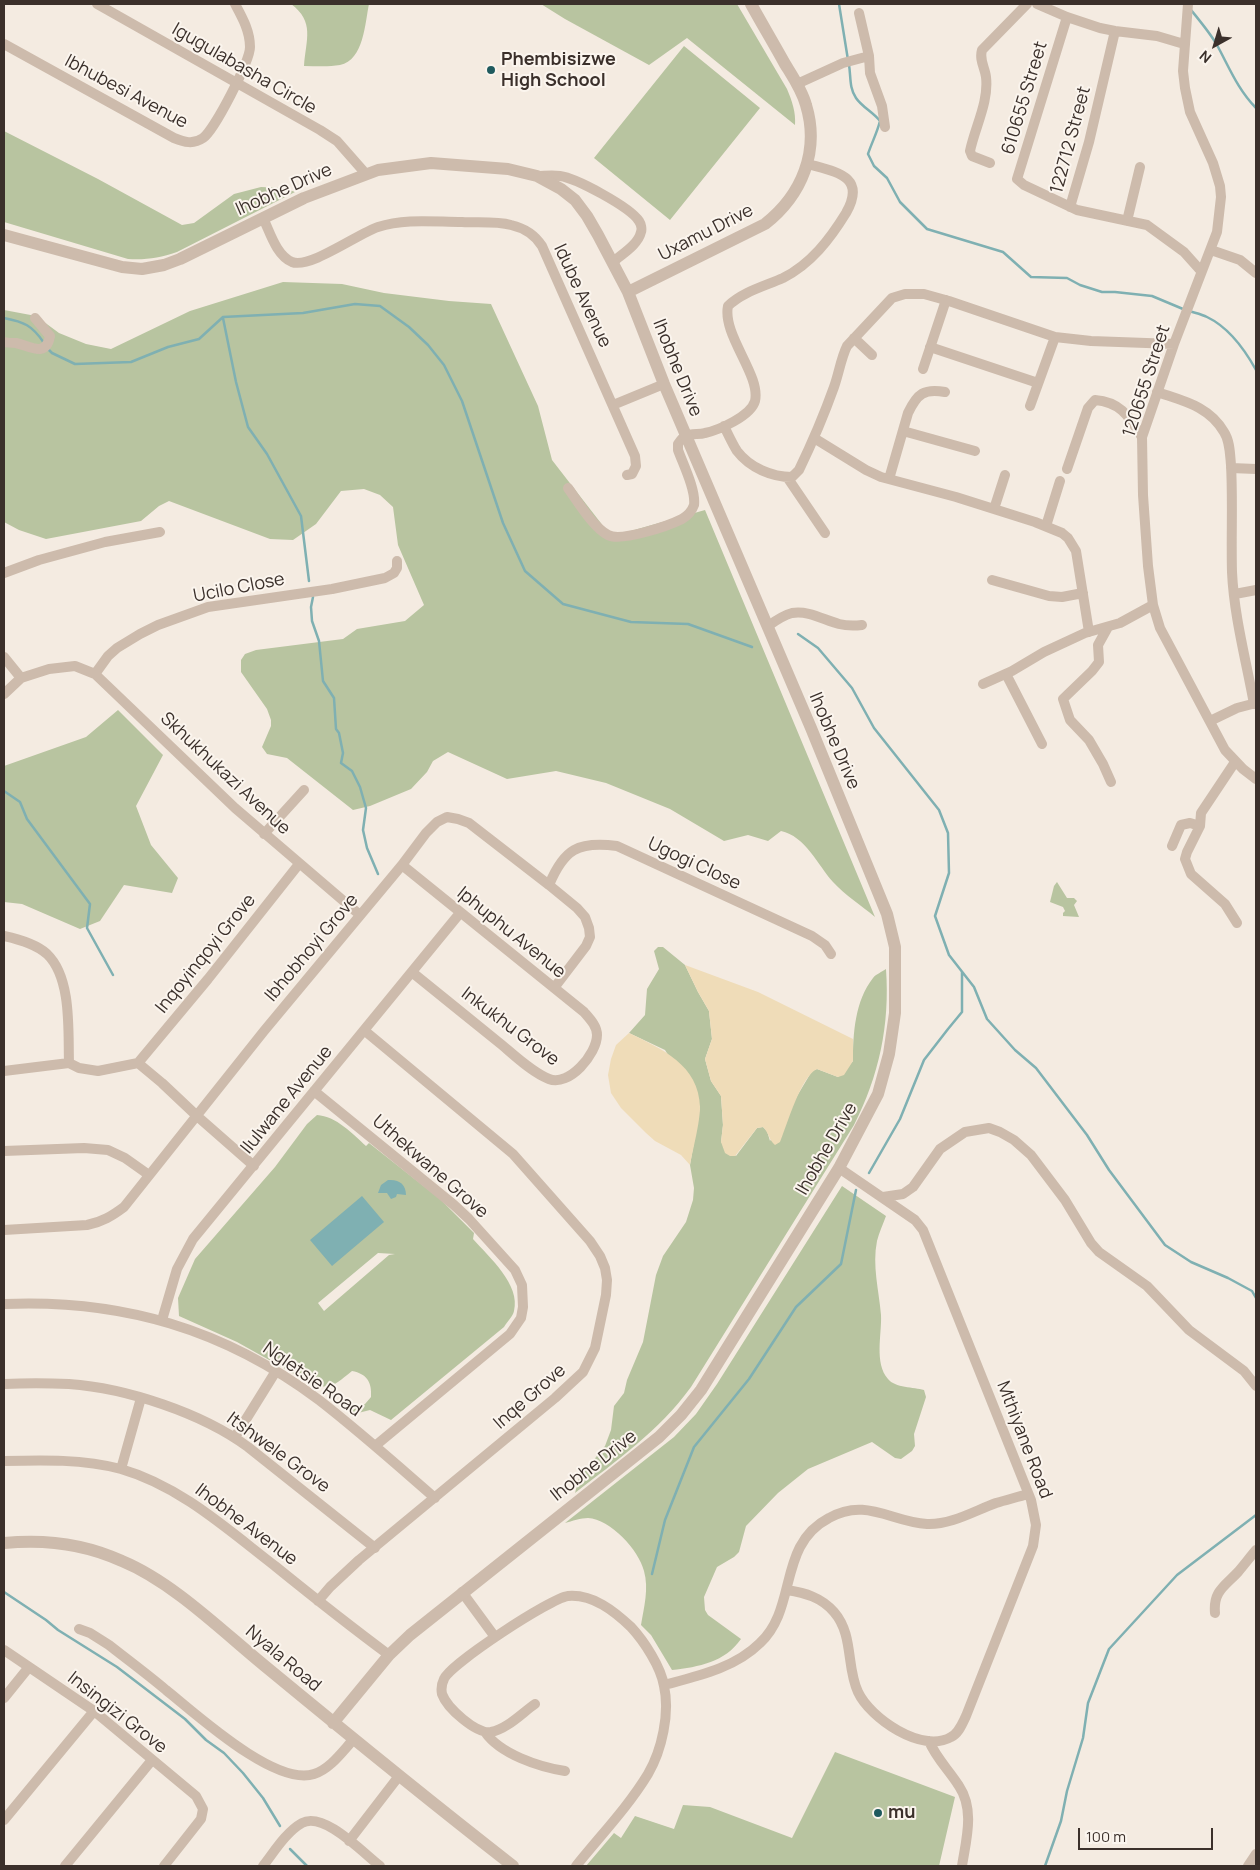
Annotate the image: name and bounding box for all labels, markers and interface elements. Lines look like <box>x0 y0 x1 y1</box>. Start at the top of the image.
street label: Igugulabasha Circle <box>168 19 320 119</box>
north arrow <box>1190 20 1240 70</box>
street label: 610655 Street <box>998 39 1052 157</box>
text: N <box>1195 46 1215 68</box>
place label: Phembisizwe High School <box>501 49 616 92</box>
street label: Ibhubesi Avenue <box>61 50 191 134</box>
marker: Phembisizwe High School <box>485 64 497 76</box>
street label: 122712 Street <box>1046 84 1096 196</box>
street label: Ihobhe Drive <box>233 159 335 221</box>
street label: Uxamu Drive <box>655 200 757 266</box>
street label: Idube Avenue <box>549 241 615 351</box>
street label: Ihobhe Drive <box>648 316 706 420</box>
street label: 120655 Street <box>1119 322 1175 440</box>
street label: Ucilo Close <box>191 569 287 607</box>
street label: Ihobhe Drive <box>804 689 864 793</box>
street label: Skhukhukazi Avenue <box>156 708 294 840</box>
street label: Ugogi Close <box>644 833 744 895</box>
street label: Iphuphu Avenue <box>452 883 570 983</box>
street label: Inqoyinqoyi Grove <box>151 890 261 1018</box>
street label: Ibhobhoyi Grove <box>261 890 363 1006</box>
street label: Inkukhu Grove <box>457 983 563 1071</box>
street label: Ilulwane Avenue <box>237 1042 337 1158</box>
street label: Ihobhe Drive <box>792 1099 862 1199</box>
street label: Uthekwane Grove <box>368 1111 492 1223</box>
street label: Ngletsie Road <box>259 1338 365 1422</box>
street label: Inqe Grove <box>490 1360 570 1434</box>
street label: Mthiyane Road <box>992 1378 1056 1502</box>
street label: Itshwele Grove <box>222 1408 334 1498</box>
street label: Ihobhe Drive <box>547 1426 641 1506</box>
street label: Ihobhe Avenue <box>191 1479 301 1571</box>
street label: Nyala Road <box>241 1621 325 1697</box>
street label: Insingizi Grove <box>63 1668 171 1758</box>
place label: mu <box>888 1802 915 1824</box>
marker: mu <box>872 1807 884 1819</box>
scale bar <box>1080 1818 1215 1850</box>
text: 100 m <box>1086 1826 1126 1847</box>

